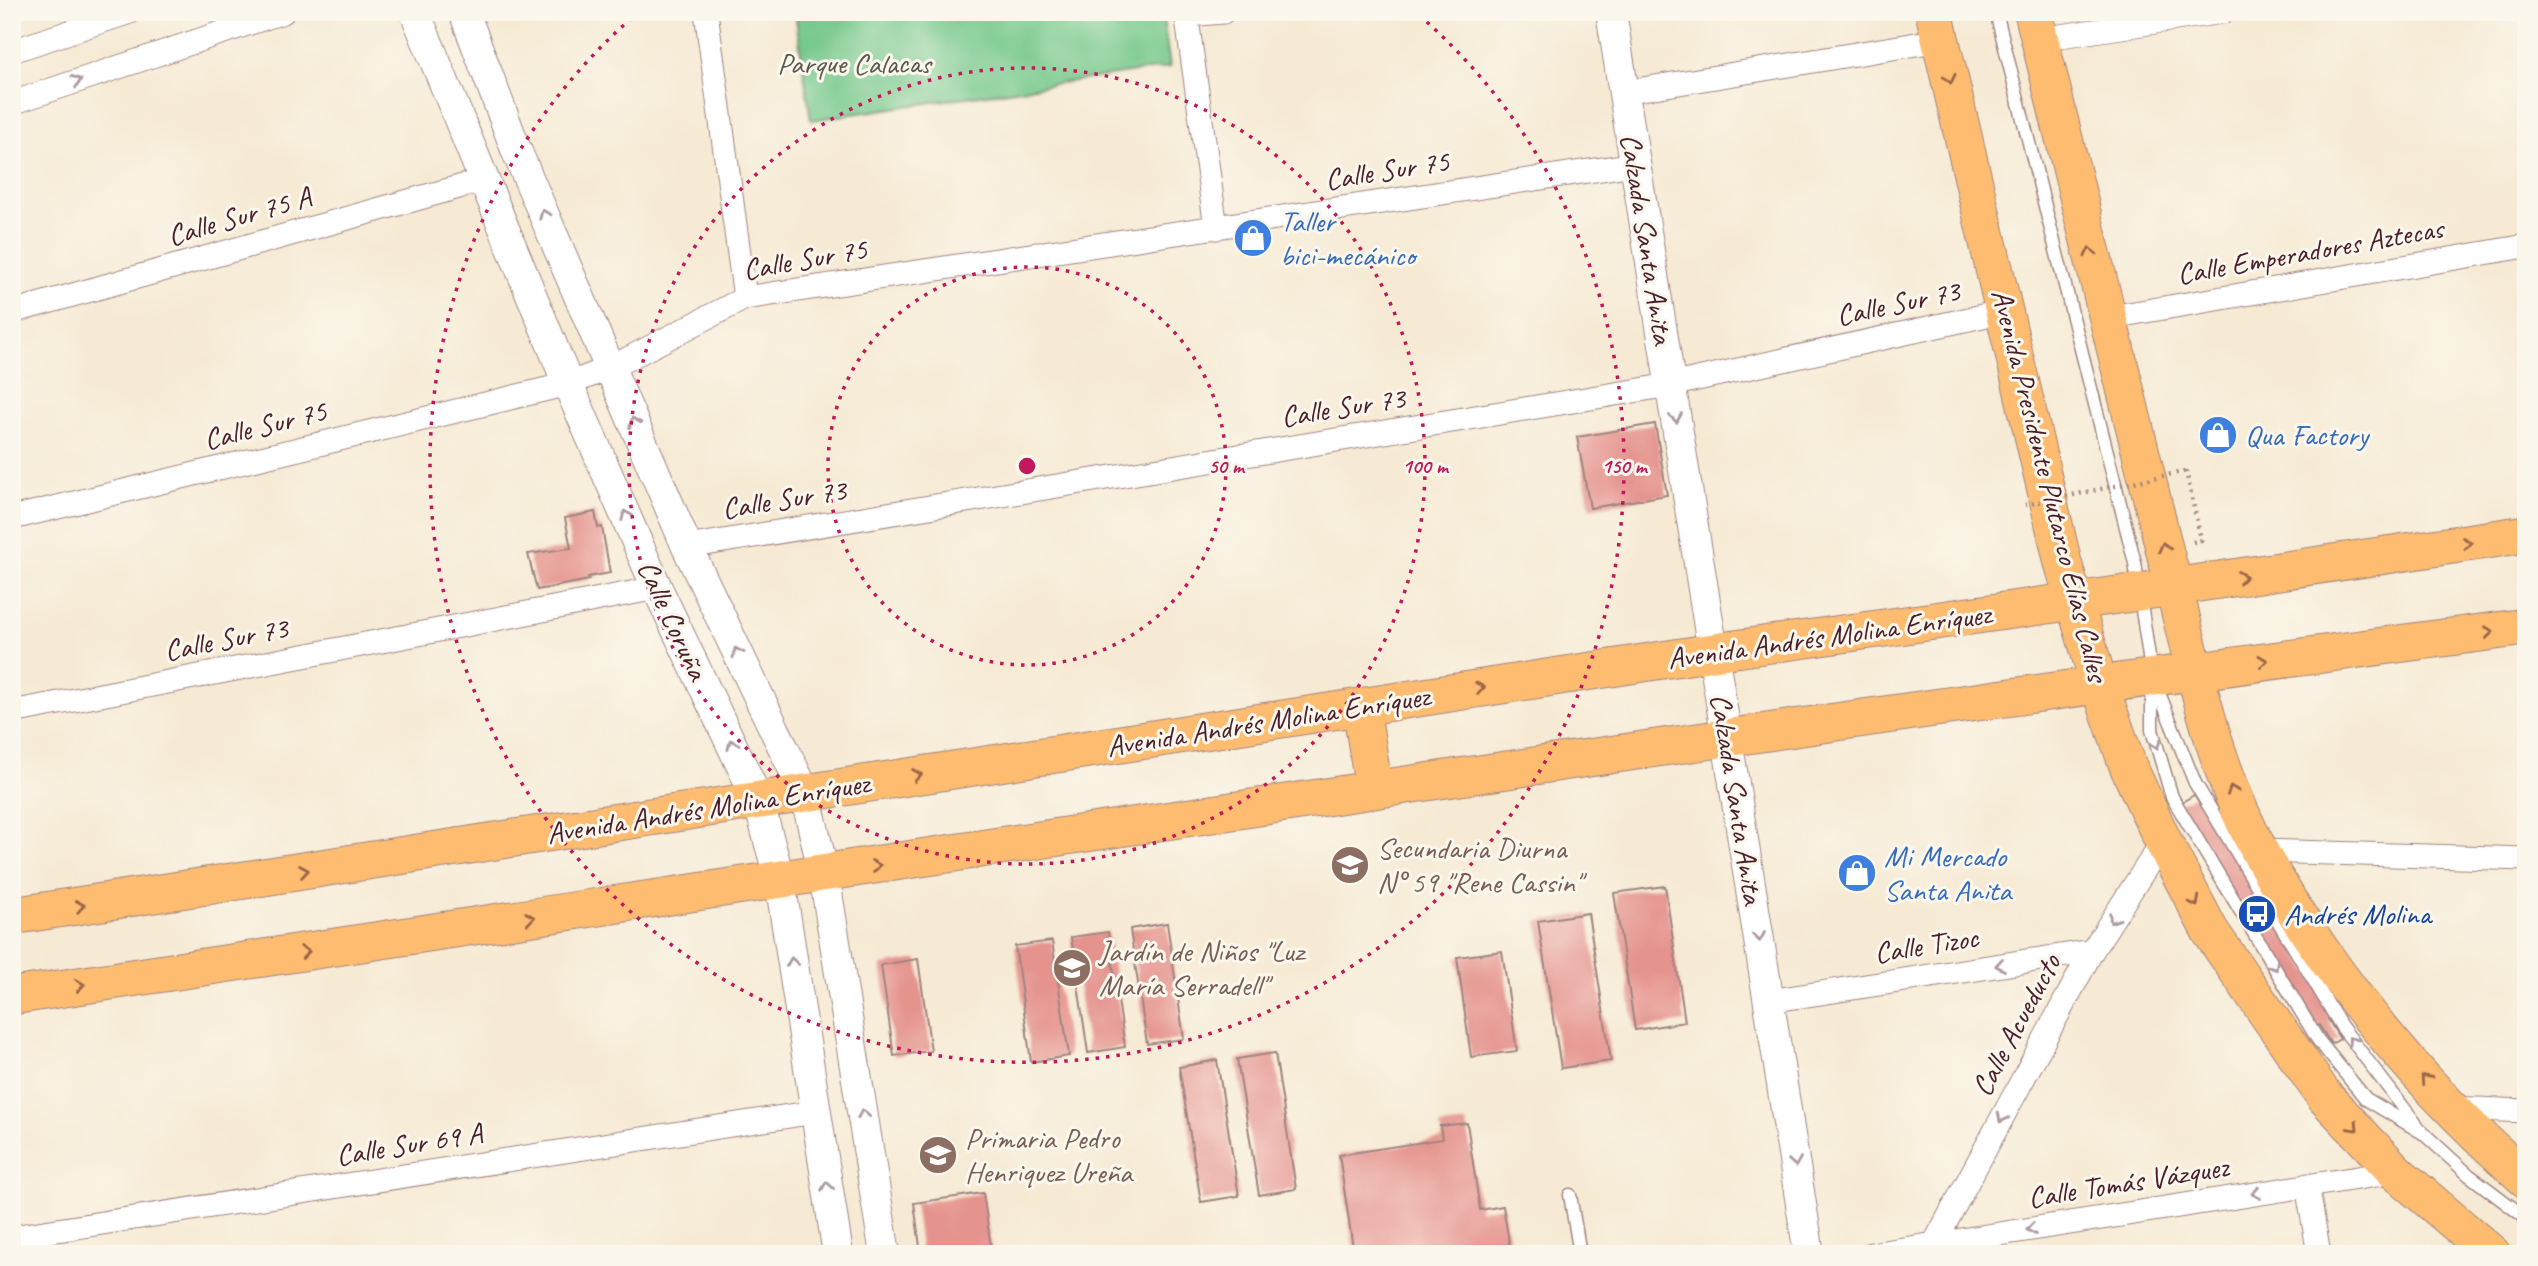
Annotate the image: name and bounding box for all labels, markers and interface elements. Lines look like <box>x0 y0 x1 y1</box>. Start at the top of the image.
park label: Parque Calacas <box>777 44 934 82</box>
one-way arrow <box>1942 73 1956 85</box>
one-way arrow <box>70 75 83 89</box>
street label: Calzada Santa Anita <box>1612 131 1683 349</box>
street label: Calle Sur 75 <box>1322 141 1453 199</box>
street label: Calle Sur 75 A <box>163 177 317 255</box>
place label: Taller bici-mecánico <box>1280 202 1418 274</box>
one-way arrow <box>538 208 552 220</box>
street label: Calle Emperadores Aztecas <box>2174 208 2449 293</box>
shop icon: Taller bici-mecánico <box>1232 217 1274 259</box>
street label: Calle Sur 75 <box>740 229 871 289</box>
one-way arrow <box>2084 246 2098 258</box>
street label: Calle Sur 73 <box>1833 271 1966 335</box>
street label: Avenida Presidente Plutarco Elías Calles <box>1983 285 2118 688</box>
street label: Calle Sur 73 <box>1278 378 1410 436</box>
street label: Calle Sur 75 <box>200 391 332 459</box>
one-way arrow <box>1668 412 1683 424</box>
shop icon: Qua Factory <box>2197 414 2239 456</box>
place label: Qua Factory <box>2245 416 2371 454</box>
one-way arrow <box>628 417 642 430</box>
text: 50 m <box>1208 453 1246 479</box>
text: 100 m <box>1402 453 1450 479</box>
text: 150 m <box>1601 453 1649 479</box>
centre of rings <box>1015 454 1039 478</box>
street label: Calle Sur 73 <box>719 470 851 528</box>
one-way arrow <box>620 510 634 523</box>
one-way arrow <box>2461 536 2473 551</box>
one-way arrow <box>2158 541 2172 553</box>
street label: Calle Coruña <box>629 554 718 688</box>
one-way arrow <box>2236 570 2248 585</box>
street label: Avenida Andrés Molina Enríquez <box>1665 594 1996 678</box>
street label: Calle Sur 73 <box>161 608 294 670</box>
one-way arrow <box>2483 624 2495 639</box>
one-way arrow <box>732 647 746 659</box>
one-way arrow <box>2258 654 2269 669</box>
street label: Avenida Andrés Molina Enríquez <box>1104 676 1435 765</box>
one-way arrow <box>1474 681 1486 696</box>
street label: Calzada Santa Anita <box>1702 691 1773 909</box>
one-way arrow <box>2148 738 2163 750</box>
one-way arrow <box>726 739 740 751</box>
street label: Avenida Andrés Molina Enríquez <box>544 763 875 852</box>
one-way arrow <box>911 768 922 783</box>
one-way arrow <box>2226 784 2240 796</box>
place label: Secundaria Diurna N° 59 "Rene Cassin" <box>1377 829 1587 901</box>
place label: Mi Mercado Santa Anita <box>1884 837 2013 909</box>
school or university icon: Secundaria Diurna N° 59 "Rene Cassin" <box>1329 844 1371 886</box>
shop icon: Mi Mercado Santa Anita <box>1836 852 1878 894</box>
one-way arrow <box>870 859 882 874</box>
one-way arrow <box>299 864 310 879</box>
bus stop icon: Andrés Molina <box>2236 893 2278 935</box>
one-way arrow <box>2187 895 2200 907</box>
place label: Andrés Molina <box>2284 895 2433 933</box>
one-way arrow <box>74 899 86 914</box>
one-way arrow <box>524 911 536 926</box>
one-way arrow <box>2108 911 2121 924</box>
street label: Calle Tizoc <box>1871 918 1982 972</box>
one-way arrow <box>1751 931 1766 943</box>
place label: Jardín de Niños "Luz María Serradell" <box>1097 932 1308 1004</box>
one-way arrow <box>299 945 311 960</box>
street label: Calle Acueducto <box>1963 946 2070 1103</box>
school or university icon: Jardín de Niños "Luz María Serradell" <box>1051 947 1093 989</box>
one-way arrow <box>785 956 800 968</box>
one-way arrow <box>1995 957 2006 972</box>
one-way arrow <box>2265 958 2278 971</box>
one-way arrow <box>74 978 86 993</box>
one-way arrow <box>2348 1036 2360 1048</box>
one-way arrow <box>2421 1074 2433 1087</box>
one-way arrow <box>856 1108 871 1120</box>
one-way arrow <box>1997 1111 2010 1123</box>
street label: Calle Sur 69 A <box>333 1113 487 1174</box>
place label: Primaria Pedro Henriquez Ureña <box>965 1119 1134 1191</box>
one-way arrow <box>2345 1119 2358 1132</box>
school or university icon: Primaria Pedro Henriquez Ureña <box>917 1134 959 1176</box>
street label: Calle Tomás Vázquez <box>2025 1147 2232 1217</box>
one-way arrow <box>1787 1156 1802 1168</box>
one-way arrow <box>820 1180 835 1192</box>
one-way arrow <box>2250 1186 2261 1201</box>
one-way arrow <box>2025 1221 2037 1236</box>

